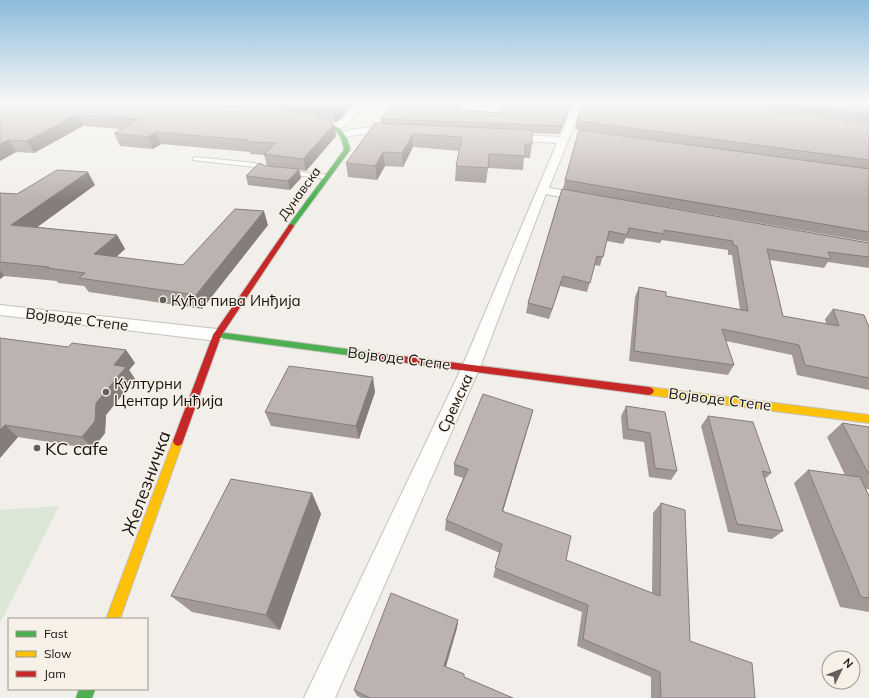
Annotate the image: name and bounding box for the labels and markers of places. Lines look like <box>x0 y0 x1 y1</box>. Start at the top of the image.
place label: Кућа пива Инђија <box>171 291 301 310</box>
marker: Кућа пива Инђија <box>158 295 168 305</box>
place label: Културни Центар Инђија <box>114 374 223 410</box>
marker: Културни Центар Инђија <box>101 387 111 397</box>
place label: KC cafe <box>45 437 108 460</box>
marker: KC cafe <box>32 443 42 453</box>

